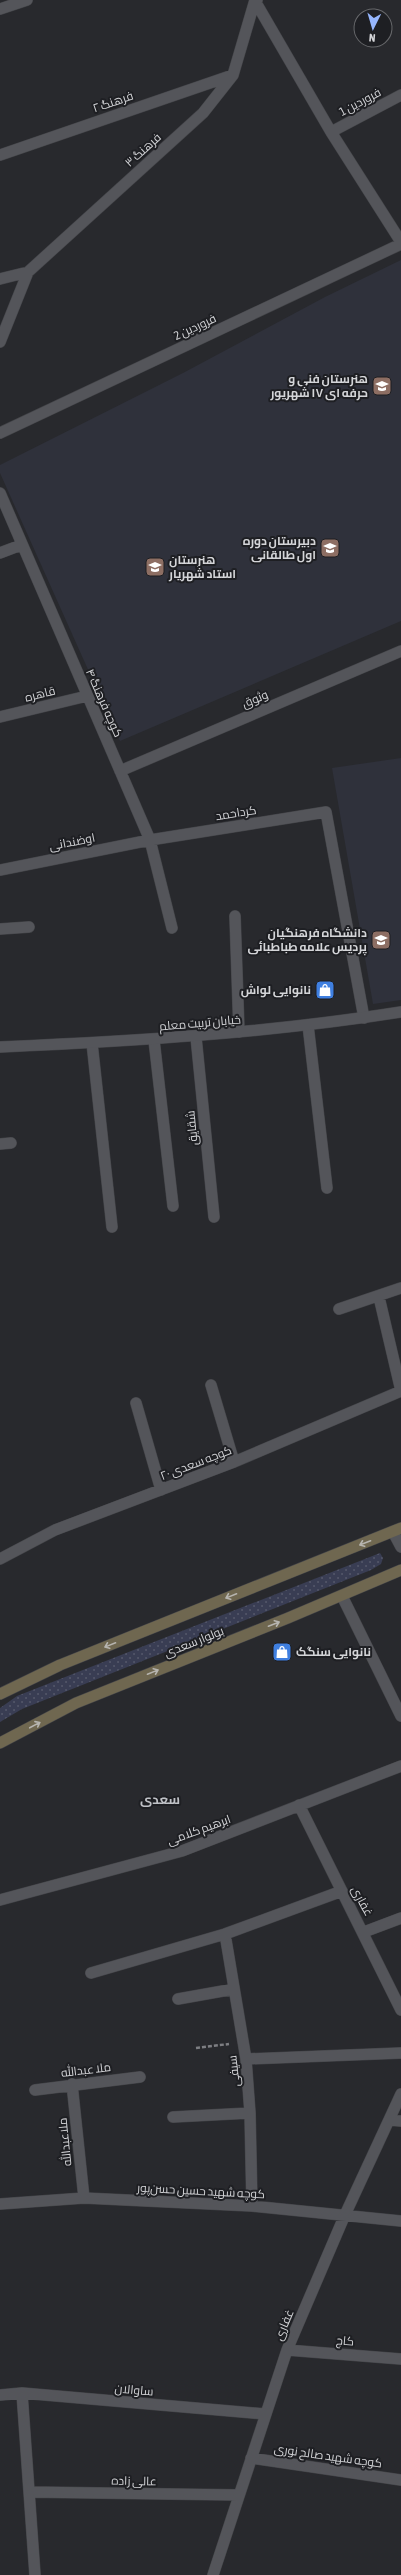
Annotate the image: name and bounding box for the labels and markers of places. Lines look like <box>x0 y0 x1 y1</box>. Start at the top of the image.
place label: هنرستان فنی و حرفه ای ۱۷ شهریور <box>269 372 368 401</box>
school or university icon: هنرستان فنی و حرفه ای ۱۷ شهریور <box>371 375 393 397</box>
place label: دبیرستان دوره اول طالقانی <box>243 534 316 563</box>
school or university icon: دبیرستان دوره اول طالقانی <box>319 537 341 559</box>
place label: هنرستان استاد شهریار <box>168 553 236 582</box>
school or university icon: هنرستان استاد شهریار <box>144 556 166 578</box>
place label: دانشگاه فرهنگیان پردیس علامه طباطبائی <box>248 926 368 956</box>
school or university icon: دانشگاه فرهنگیان پردیس علامه طباطبائی <box>370 929 392 951</box>
shop icon: نانوایی لواش <box>314 979 336 1001</box>
place label: نانوایی لواش <box>241 983 311 998</box>
shop icon: نانوایی سنگک <box>271 1641 293 1663</box>
place label: نانوایی سنگک <box>296 1645 371 1660</box>

